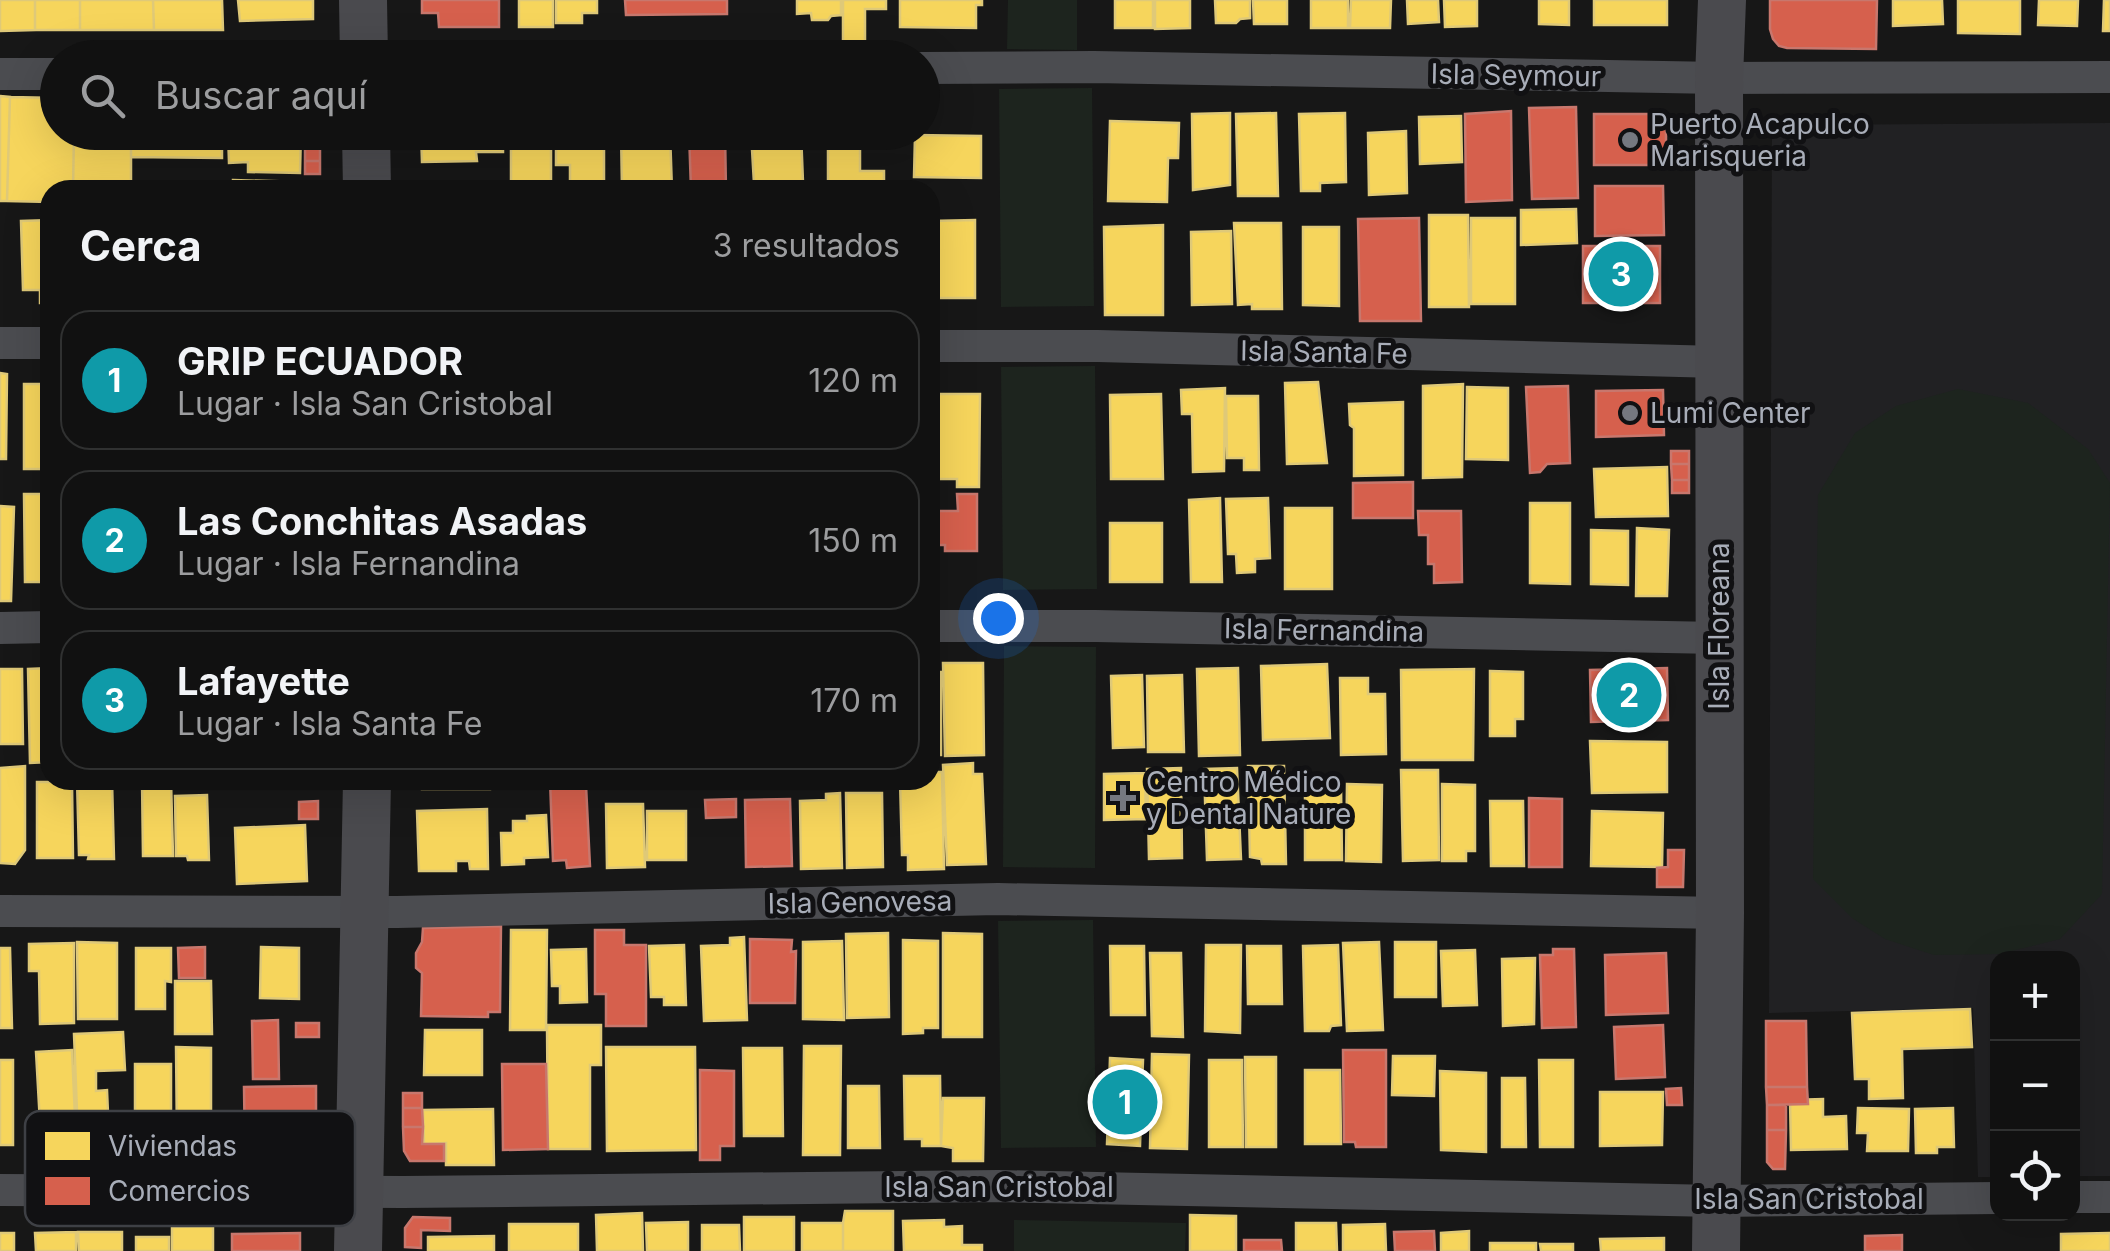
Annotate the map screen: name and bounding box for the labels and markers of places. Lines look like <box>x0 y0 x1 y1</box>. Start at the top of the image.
place label: Puerto Acapulco Marisqueria <box>1650 107 1870 173</box>
marker: Puerto Acapulco Marisqueria <box>1619 129 1641 151</box>
pin: 3 <box>1588 236 1654 312</box>
place label: Lumi Center <box>1650 396 1811 430</box>
marker: Lumi Center <box>1619 402 1641 424</box>
pin: 2 <box>1596 658 1662 732</box>
place label: Centro Médico y Dental Nature <box>1146 765 1351 831</box>
marker: Centro Médico y Dental Nature <box>1110 785 1136 811</box>
pin: 1 <box>1092 1064 1158 1140</box>

